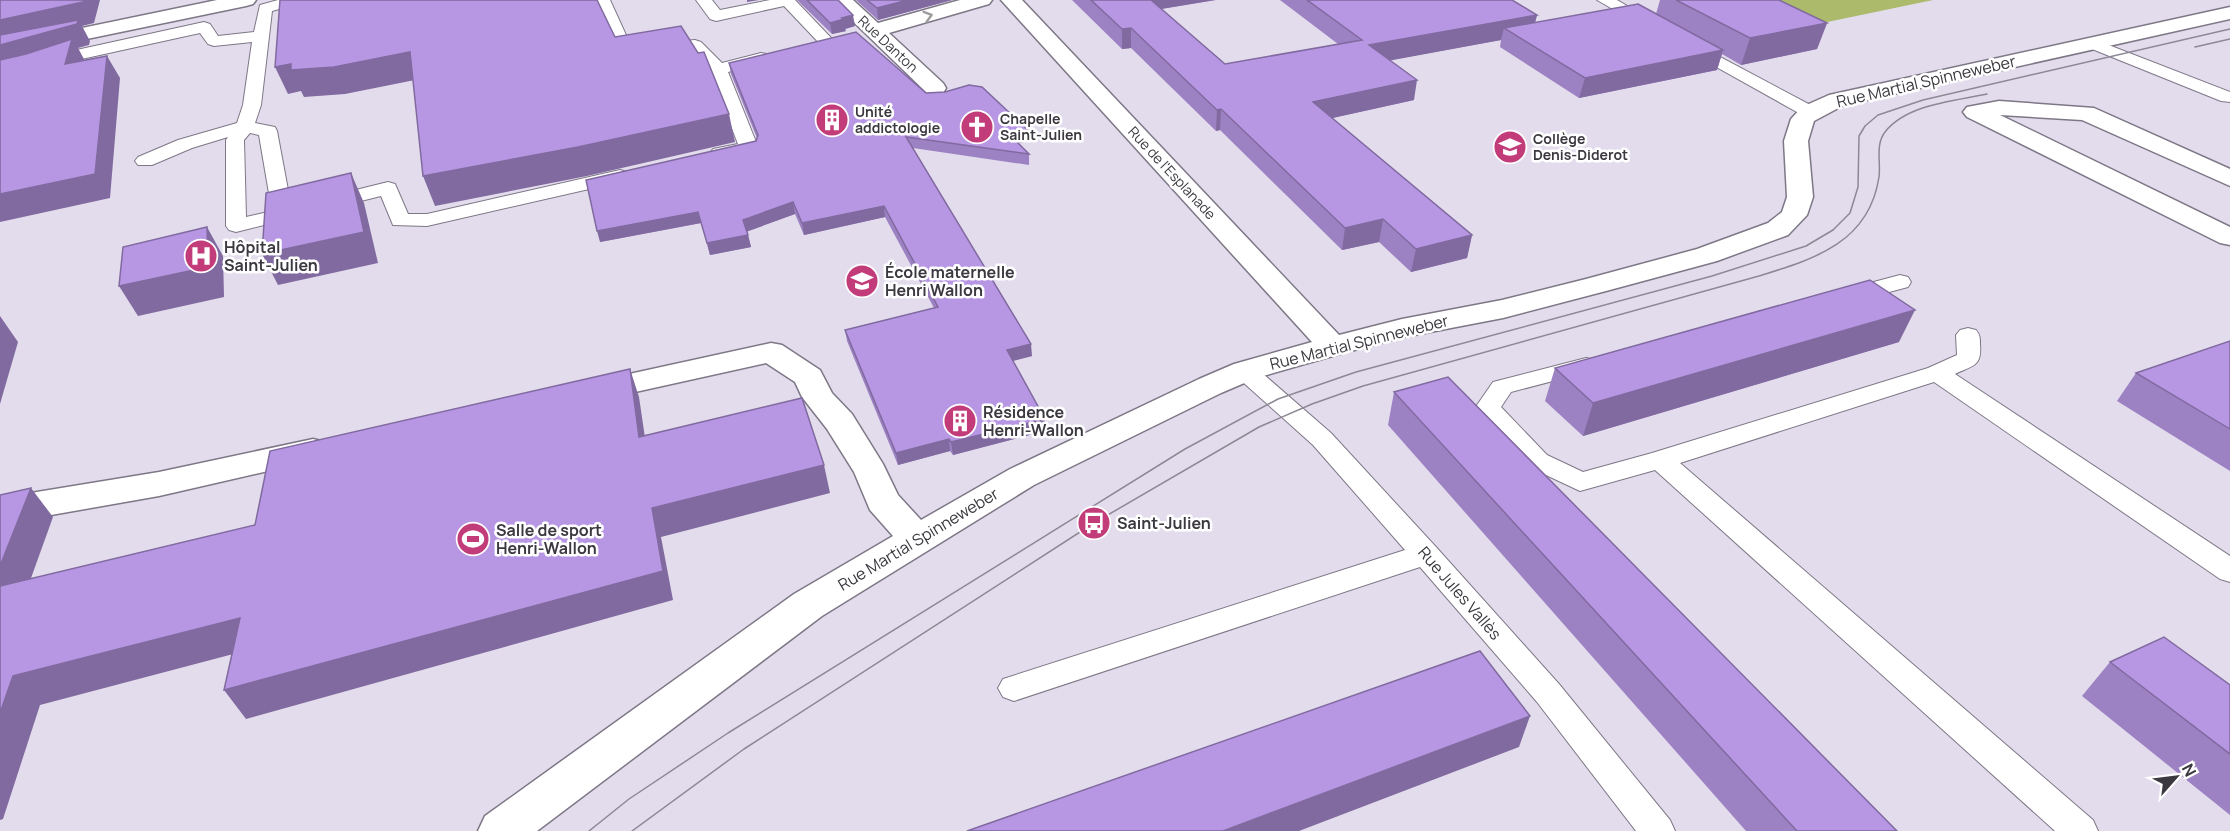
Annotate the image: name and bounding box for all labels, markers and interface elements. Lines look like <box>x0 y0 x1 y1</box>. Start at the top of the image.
street label: Rue Danton <box>854 11 922 76</box>
one-way arrow <box>922 11 933 23</box>
street label: Rue Martial Spinneweber <box>1834 50 2018 112</box>
building icon: Unité addictologie <box>814 102 850 138</box>
place label: Unité addictologie <box>855 102 940 137</box>
church icon: Chapelle Saint-Julien <box>959 109 995 145</box>
place label: Chapelle Saint-Julien <box>1000 109 1082 144</box>
street label: Rue de l'Esplanade <box>1124 122 1220 223</box>
school or university icon: Collège Denis-Diderot <box>1492 129 1528 165</box>
place label: Collège Denis-Diderot <box>1533 129 1628 164</box>
place label: Hôpital Saint-Julien <box>224 236 318 276</box>
hospital icon: Hôpital Saint-Julien <box>183 238 219 274</box>
place label: École maternelle Henri Wallon <box>885 261 1015 301</box>
school or university icon: École maternelle Henri Wallon <box>844 263 880 299</box>
street label: Rue Martial Spinneweber <box>1267 309 1451 375</box>
place label: Résidence Henri-Wallon <box>983 401 1084 441</box>
building icon: Résidence Henri-Wallon <box>942 403 978 439</box>
street label: Rue Martial Spinneweber <box>834 482 1002 596</box>
bus stop icon: Saint-Julien <box>1076 505 1112 541</box>
place label: Saint-Julien <box>1117 512 1211 534</box>
place label: Salle de sport Henri-Wallon <box>496 519 602 559</box>
sports icon: Salle de sport Henri-Wallon <box>455 521 491 557</box>
street label: Rue Jules Vallès <box>1413 542 1507 644</box>
north arrow <box>2146 747 2206 807</box>
text: N <box>2177 760 2202 780</box>

